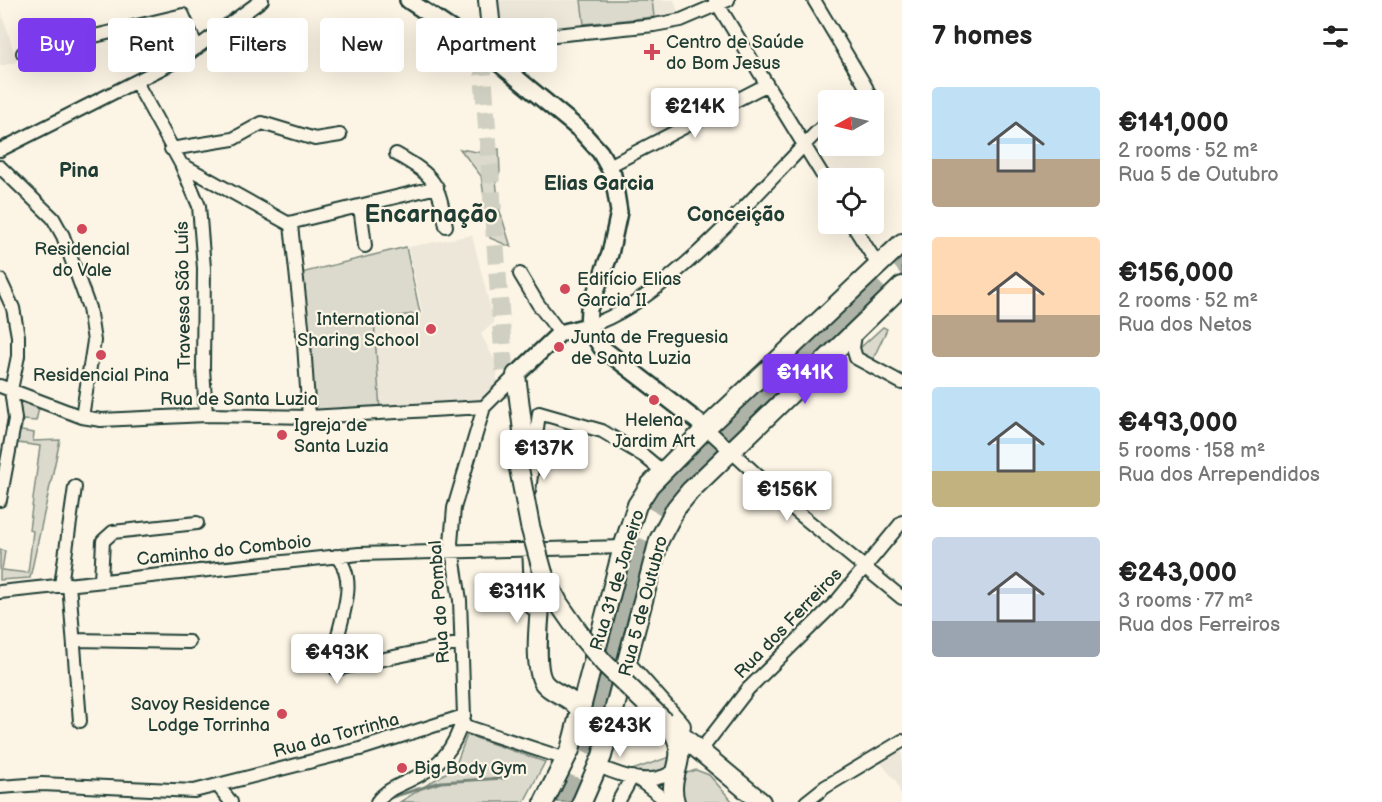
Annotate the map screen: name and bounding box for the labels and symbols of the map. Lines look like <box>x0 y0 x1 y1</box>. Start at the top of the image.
place label: Centro de Saúde do Bom Jesus <box>666 32 804 74</box>
marker: Centro de Saúde do Bom Jesus <box>643 43 661 61</box>
pin: €214K <box>653 88 737 139</box>
north arrow <box>818 90 884 156</box>
district label: Pina <box>59 159 99 183</box>
district label: Elias Garcia <box>544 172 654 196</box>
district label: Encarnação <box>364 200 498 229</box>
district label: Conceição <box>687 203 785 227</box>
street label: Travessa São Luís <box>172 221 195 369</box>
marker: Residencial do Vale <box>75 222 89 236</box>
place label: Residencial do Vale <box>34 239 130 281</box>
place label: Edifício Elias Garcia II <box>577 269 681 311</box>
marker: Edifício Elias Garcia II <box>558 282 572 296</box>
place label: International Sharing School <box>297 309 419 351</box>
marker: International Sharing School <box>424 322 438 336</box>
place label: Junta de Freguesia de Santa Luzia <box>571 327 728 369</box>
marker: Junta de Freguesia de Santa Luzia <box>552 340 566 354</box>
marker: Residencial Pina <box>94 348 108 362</box>
pin: €141K <box>763 354 847 405</box>
place label: Residencial Pina <box>33 365 169 386</box>
street label: Rua de Santa Luzia <box>160 389 318 410</box>
marker: Helena Jardim Art <box>647 393 661 407</box>
place label: Helena Jardim Art <box>613 410 696 452</box>
place label: Igreja de Santa Luzia <box>294 415 389 457</box>
marker: Igreja de Santa Luzia <box>275 428 289 442</box>
pin: €137K <box>502 430 586 481</box>
pin: €156K <box>745 471 829 522</box>
street label: Rua 31 de Janeiro <box>586 507 649 653</box>
street label: Caminho do Comboio <box>136 531 312 570</box>
street label: Rua 5 de Outubro <box>615 534 672 679</box>
street label: Rua do Pombal <box>425 540 454 664</box>
street label: Rua dos Ferreiros <box>730 564 847 683</box>
pin: €311K <box>475 573 559 624</box>
pin: €493K <box>295 634 379 685</box>
place label: Savoy Residence Lodge Torrinha <box>131 694 270 736</box>
marker: Savoy Residence Lodge Torrinha <box>275 707 289 721</box>
pin: €243K <box>578 707 662 758</box>
street label: Rua da Torrinha <box>271 709 401 762</box>
place label: Big Body Gym <box>414 758 527 779</box>
marker: Big Body Gym <box>395 761 409 775</box>

